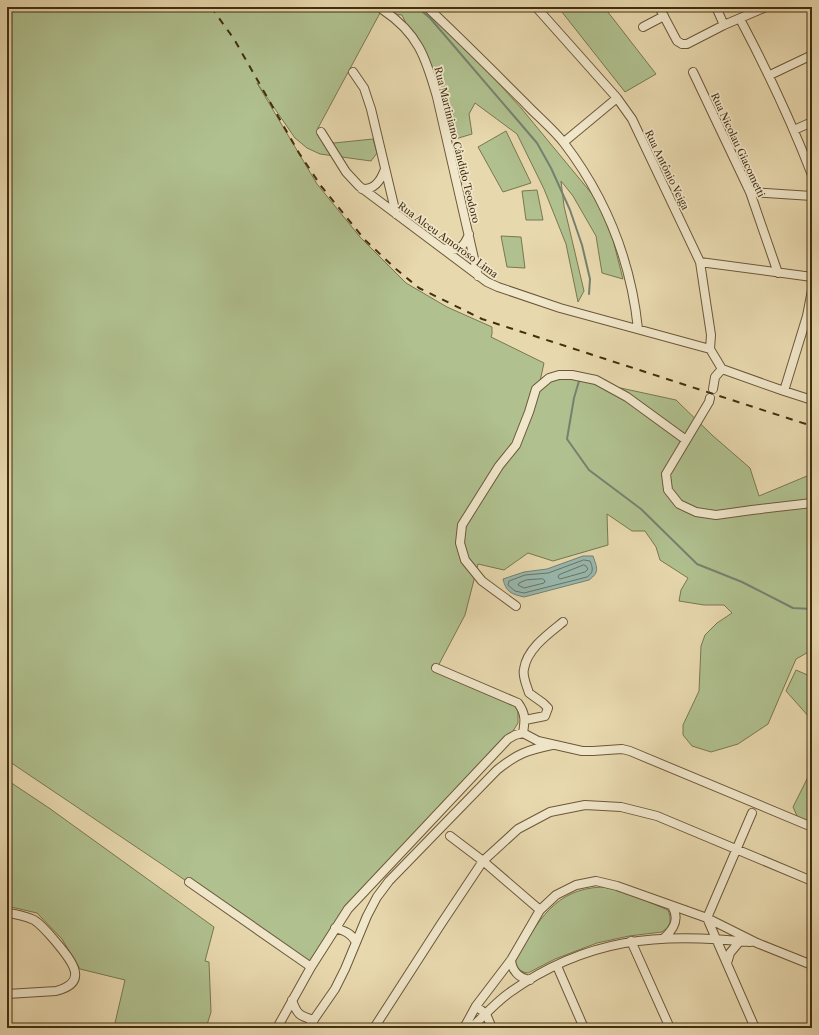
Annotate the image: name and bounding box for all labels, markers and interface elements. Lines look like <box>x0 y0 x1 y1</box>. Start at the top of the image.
street label: Rua Martiniano Cândido Teodoro <box>431 65 483 225</box>
street label: Rua Nicolau Giacometti <box>708 91 768 199</box>
street label: Rua Antônio Veiga <box>642 128 692 213</box>
street label: Rua Alceu Amoroso Lima <box>395 199 501 281</box>

